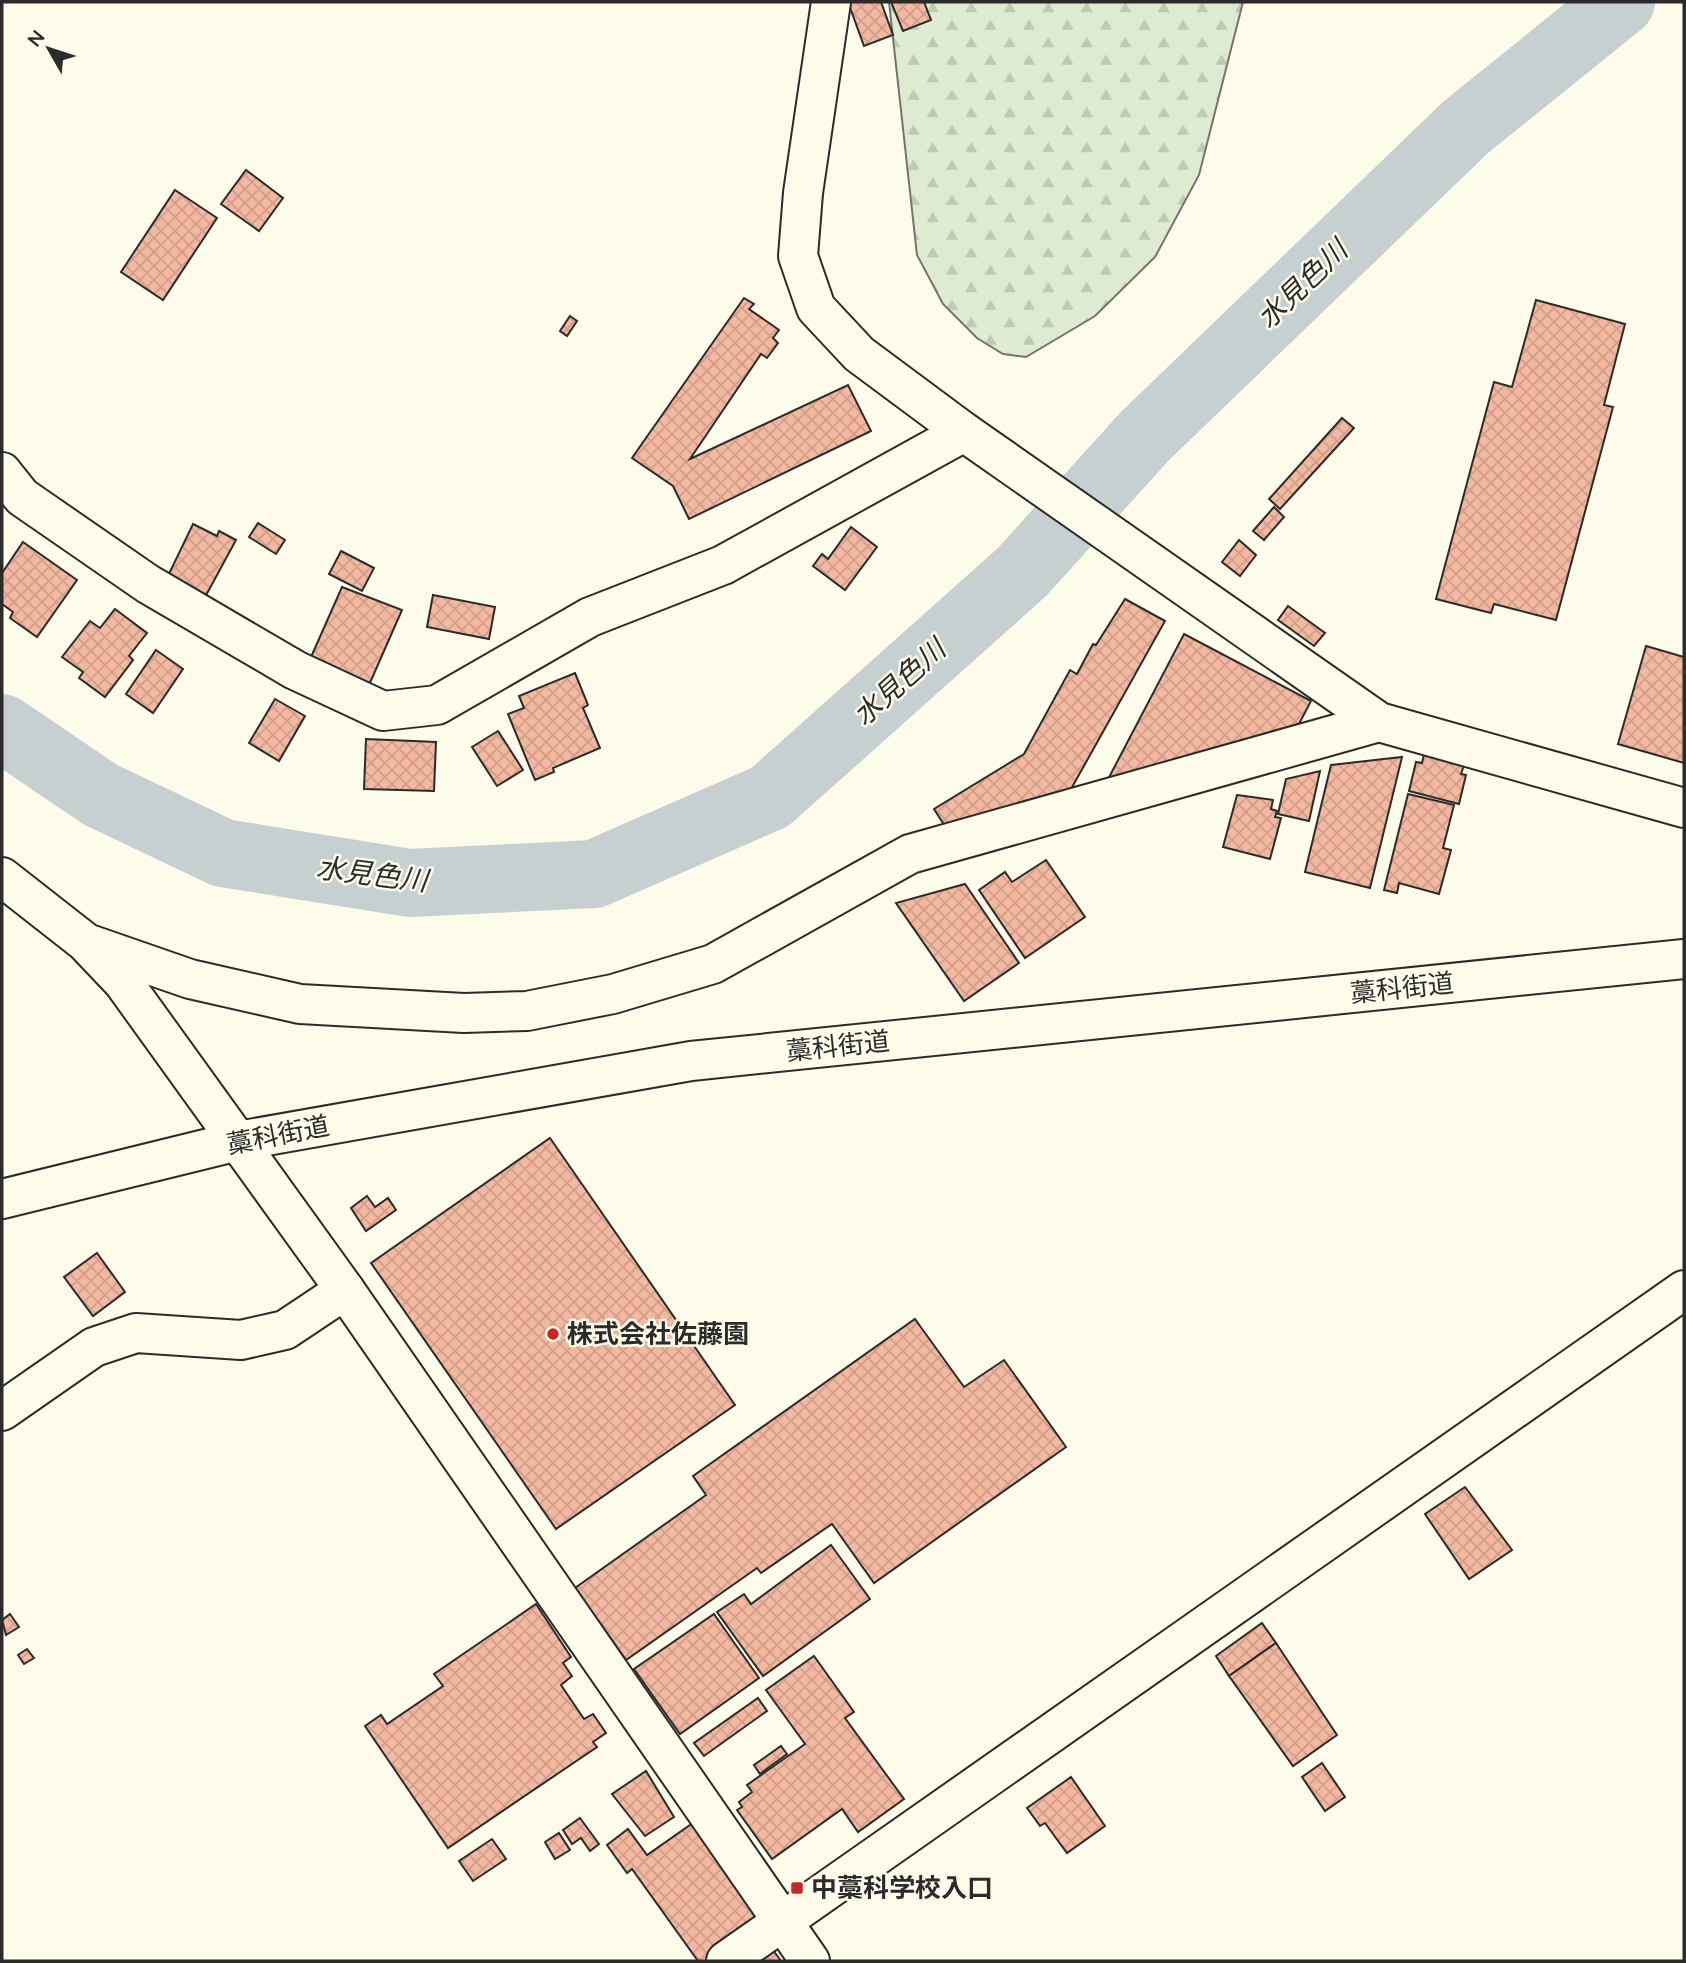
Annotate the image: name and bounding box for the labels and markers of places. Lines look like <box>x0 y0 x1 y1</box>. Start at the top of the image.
place label: 株式会社佐藤園 <box>567 1317 749 1350</box>
marker: 株式会社佐藤園 <box>545 1326 561 1342</box>
place label: 中藁科学校入口 <box>811 1871 993 1904</box>
marker: 中藁科学校入口 <box>789 1880 805 1896</box>

